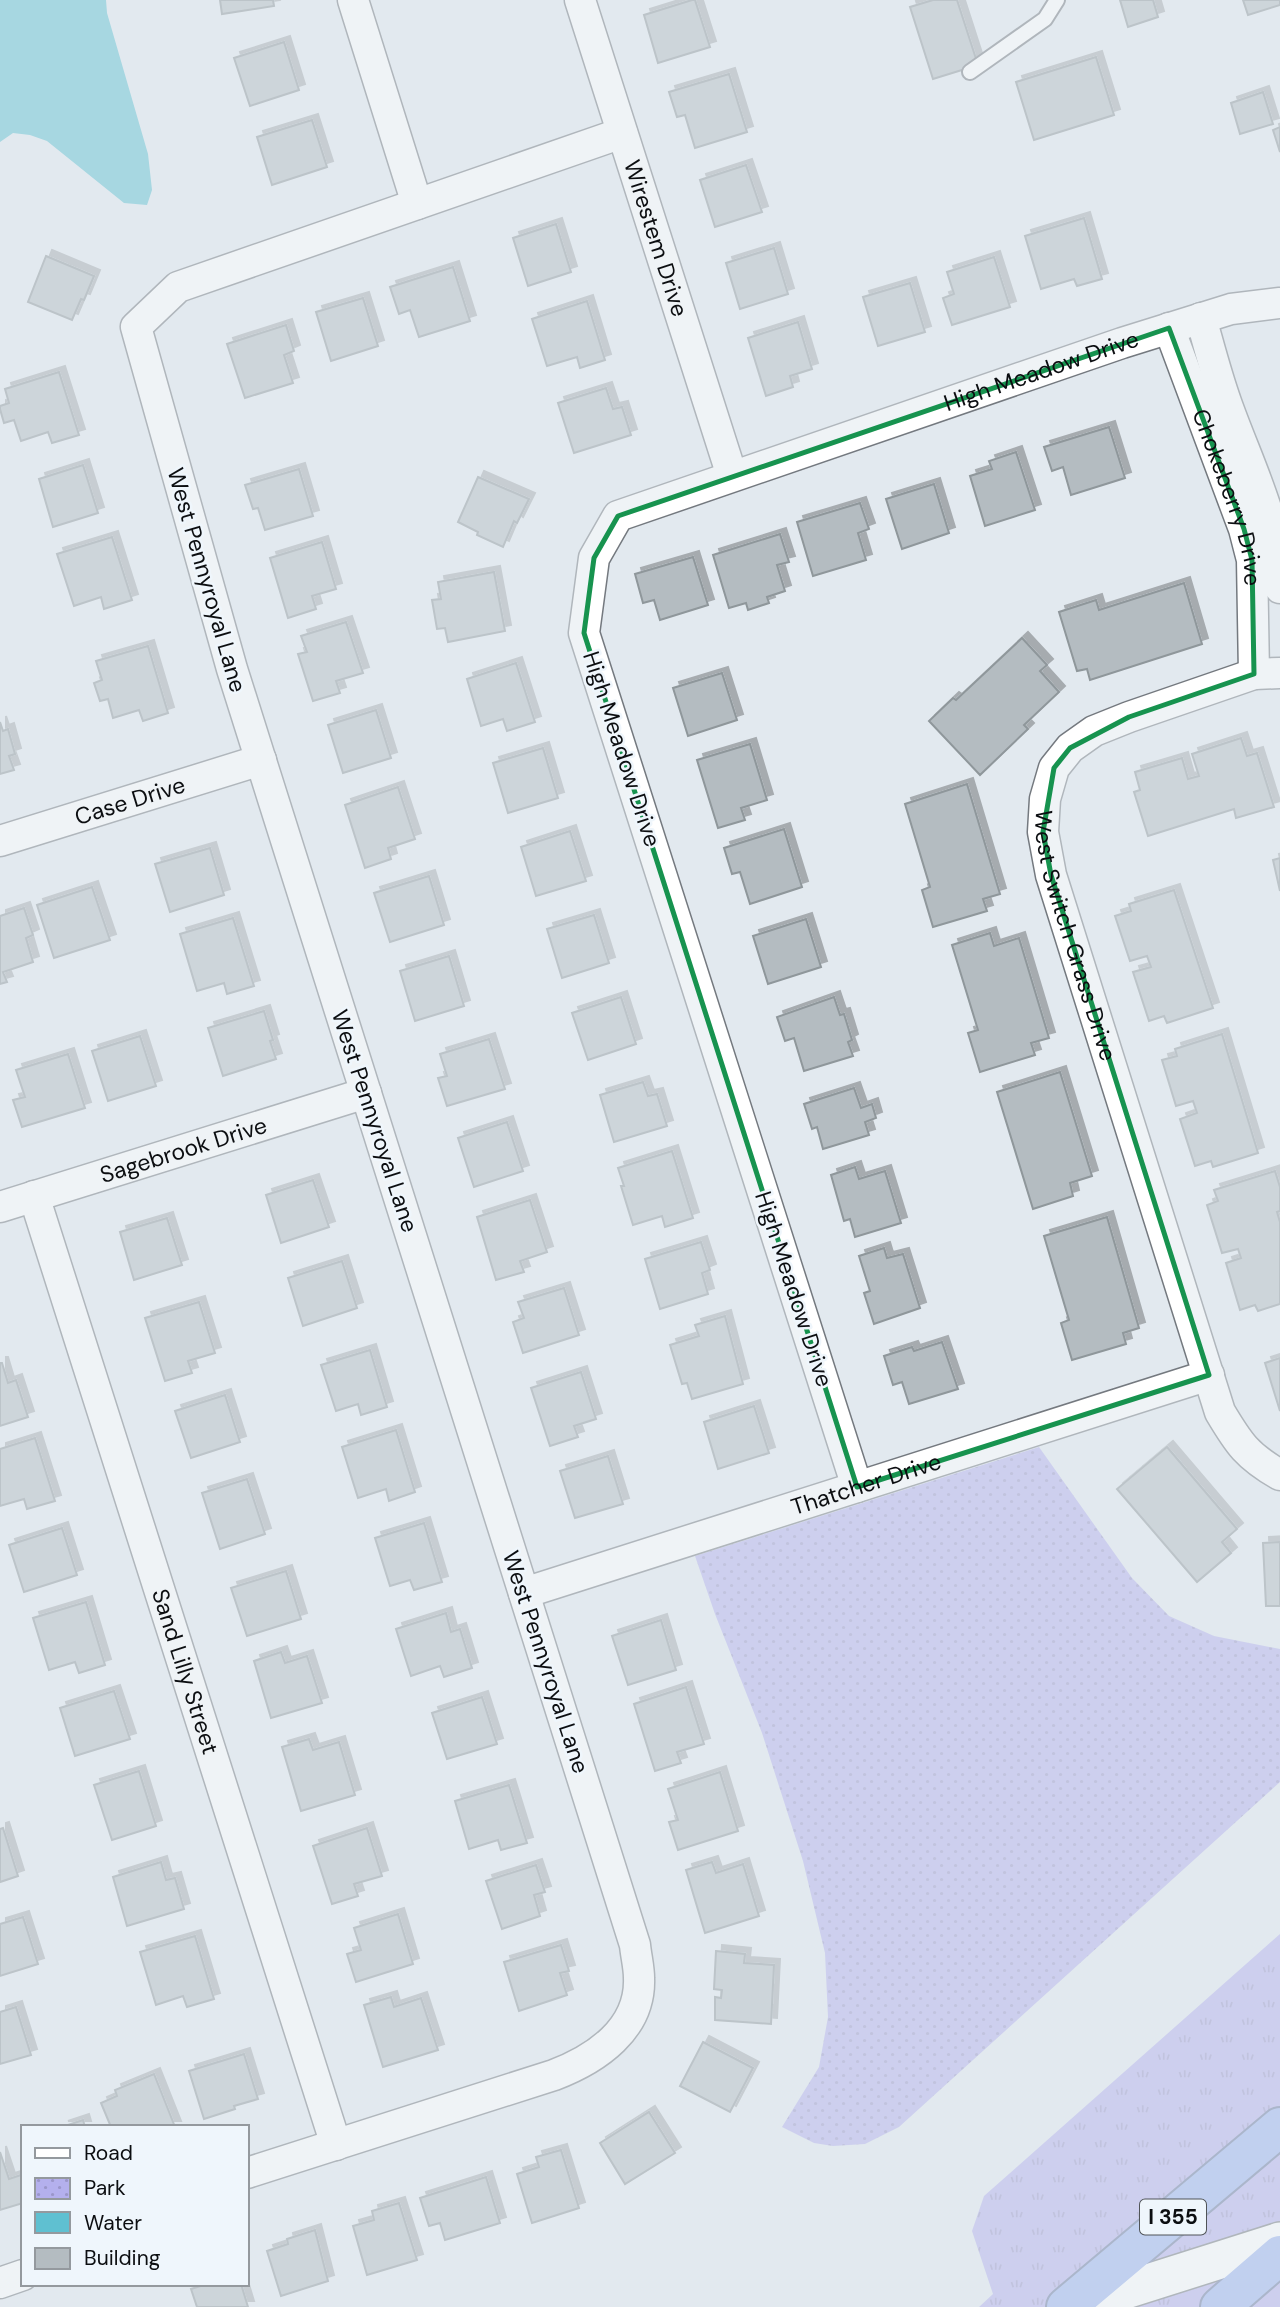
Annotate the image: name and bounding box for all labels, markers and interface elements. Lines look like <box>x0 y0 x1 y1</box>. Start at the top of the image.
street label: Wirestem Drive <box>617 156 695 320</box>
street label: High Meadow Drive <box>940 324 1142 418</box>
street label: Chokeberry Drive <box>1186 405 1267 586</box>
street label: West Pennyroyal Lane <box>161 464 253 696</box>
street label: High Meadow Drive <box>576 647 668 851</box>
street label: Case Drive <box>71 769 189 832</box>
street label: West Switch Grass Drive <box>1028 809 1124 1065</box>
street label: West Pennyroyal Lane <box>325 1006 425 1236</box>
street label: Sagebrook Drive <box>96 1110 271 1190</box>
street label: High Meadow Drive <box>748 1187 840 1391</box>
street label: Thatcher Drive <box>787 1446 945 1522</box>
street label: West Pennyroyal Lane <box>496 1547 596 1777</box>
street label: Sand Lilly Street <box>145 1585 226 1758</box>
legend <box>21 2125 248 2286</box>
text: Road <box>84 2139 133 2167</box>
text: Park <box>84 2174 126 2202</box>
road number: I 355 <box>1140 2200 1206 2234</box>
text: Water <box>84 2209 142 2237</box>
text: Building <box>84 2244 161 2272</box>

